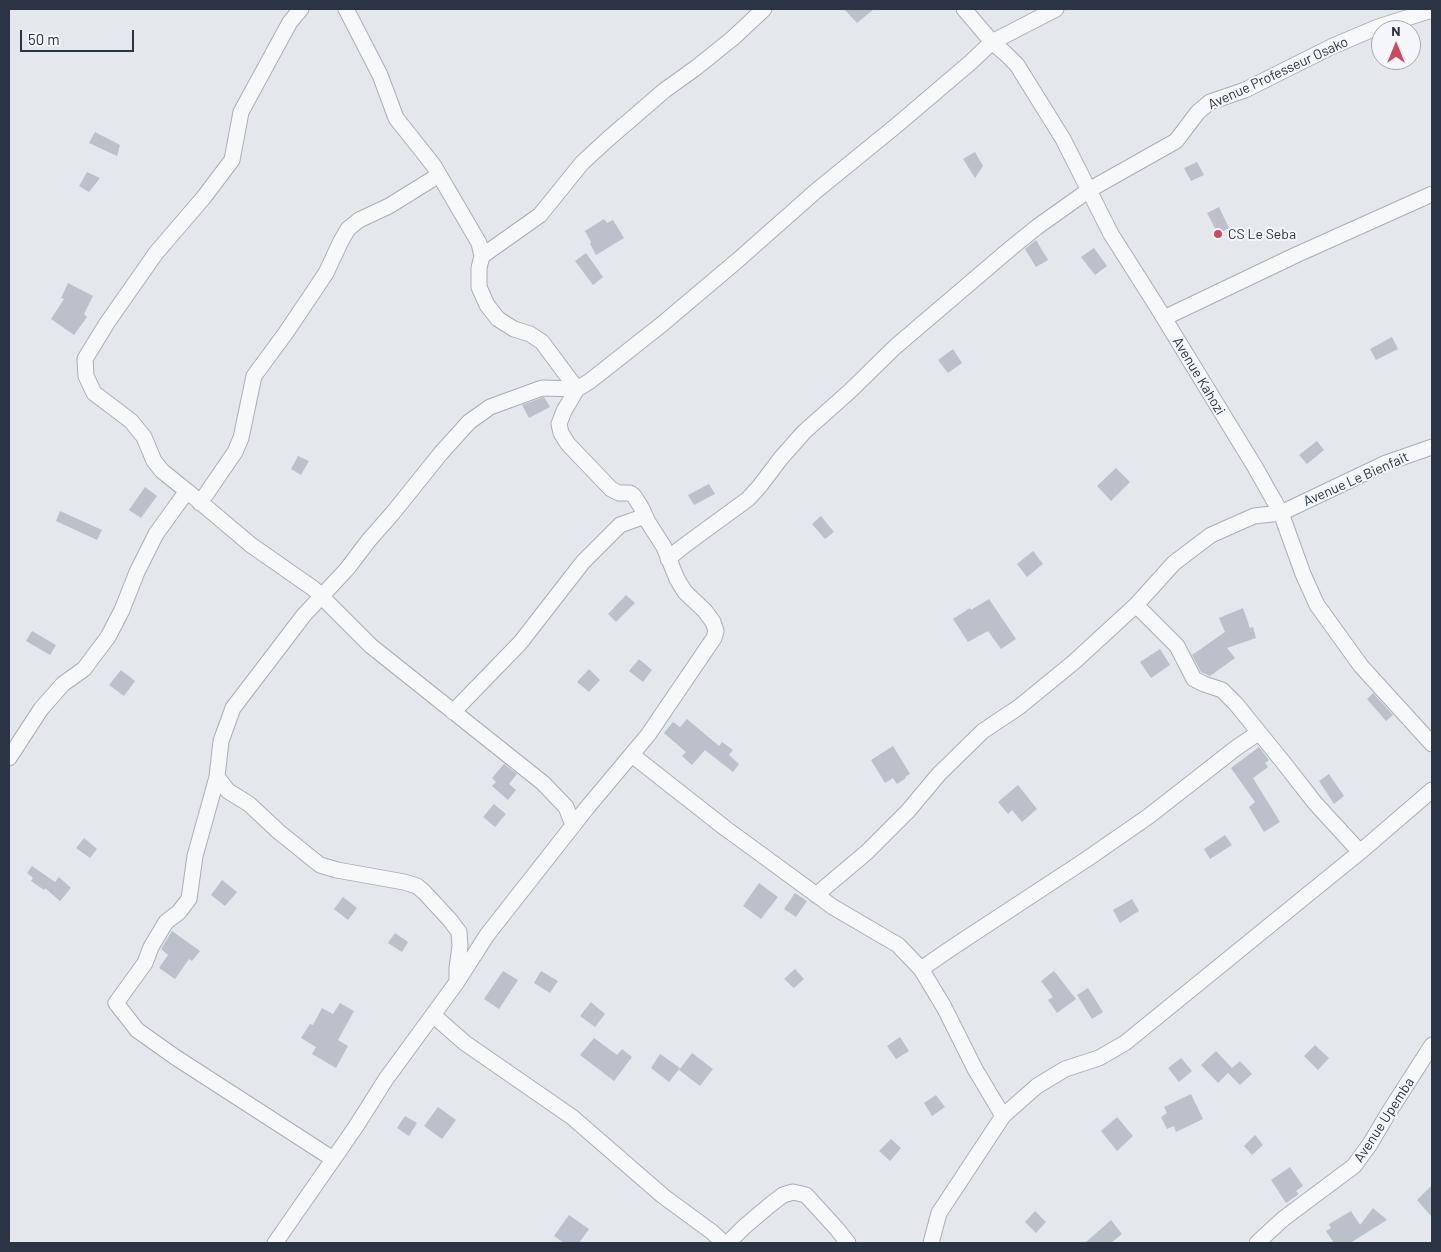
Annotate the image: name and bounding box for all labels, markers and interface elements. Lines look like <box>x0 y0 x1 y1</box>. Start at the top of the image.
scale bar <box>22 20 136 52</box>
north arrow <box>1371 20 1421 70</box>
text: N <box>1391 22 1401 39</box>
text: 50 m <box>28 30 60 48</box>
street label: Avenue Professeur Osako <box>1205 33 1351 113</box>
place label: CS Le Seba <box>1228 226 1296 242</box>
marker: CS Le Seba <box>1212 228 1224 240</box>
street label: Avenue Kahozi <box>1169 334 1229 418</box>
street label: Avenue Le Bienfait <box>1301 448 1411 510</box>
street label: Avenue Upemba <box>1350 1074 1418 1166</box>

